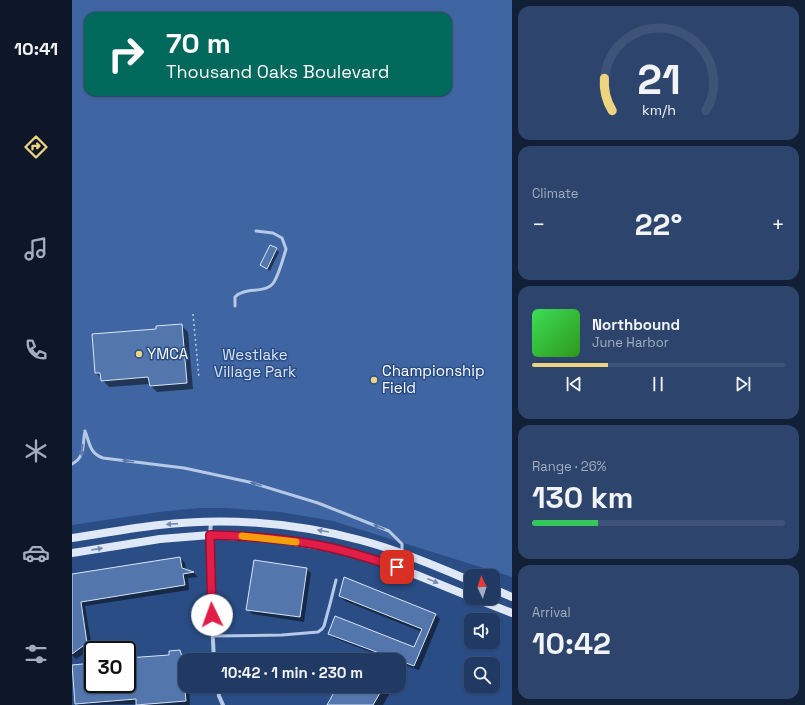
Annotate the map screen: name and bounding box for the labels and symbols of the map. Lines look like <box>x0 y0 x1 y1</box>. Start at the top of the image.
place label: YMCA <box>147 344 189 363</box>
park label: Westlake Village Park <box>214 345 296 381</box>
marker: YMCA <box>134 349 144 359</box>
place label: Championship Field <box>382 361 485 397</box>
marker: Championship Field <box>369 375 379 385</box>
one-way arrow <box>79 444 85 456</box>
one-way arrow <box>122 458 134 464</box>
one-way arrow <box>250 481 262 487</box>
one-way arrow <box>166 520 178 527</box>
one-way arrow <box>373 524 384 530</box>
one-way arrow <box>317 528 329 534</box>
one-way arrow <box>91 545 103 551</box>
pin <box>380 550 414 584</box>
north arrow <box>464 569 500 605</box>
one-way arrow <box>427 579 439 585</box>
position arrow <box>191 594 233 636</box>
speed limit sign: 30 <box>84 641 136 693</box>

